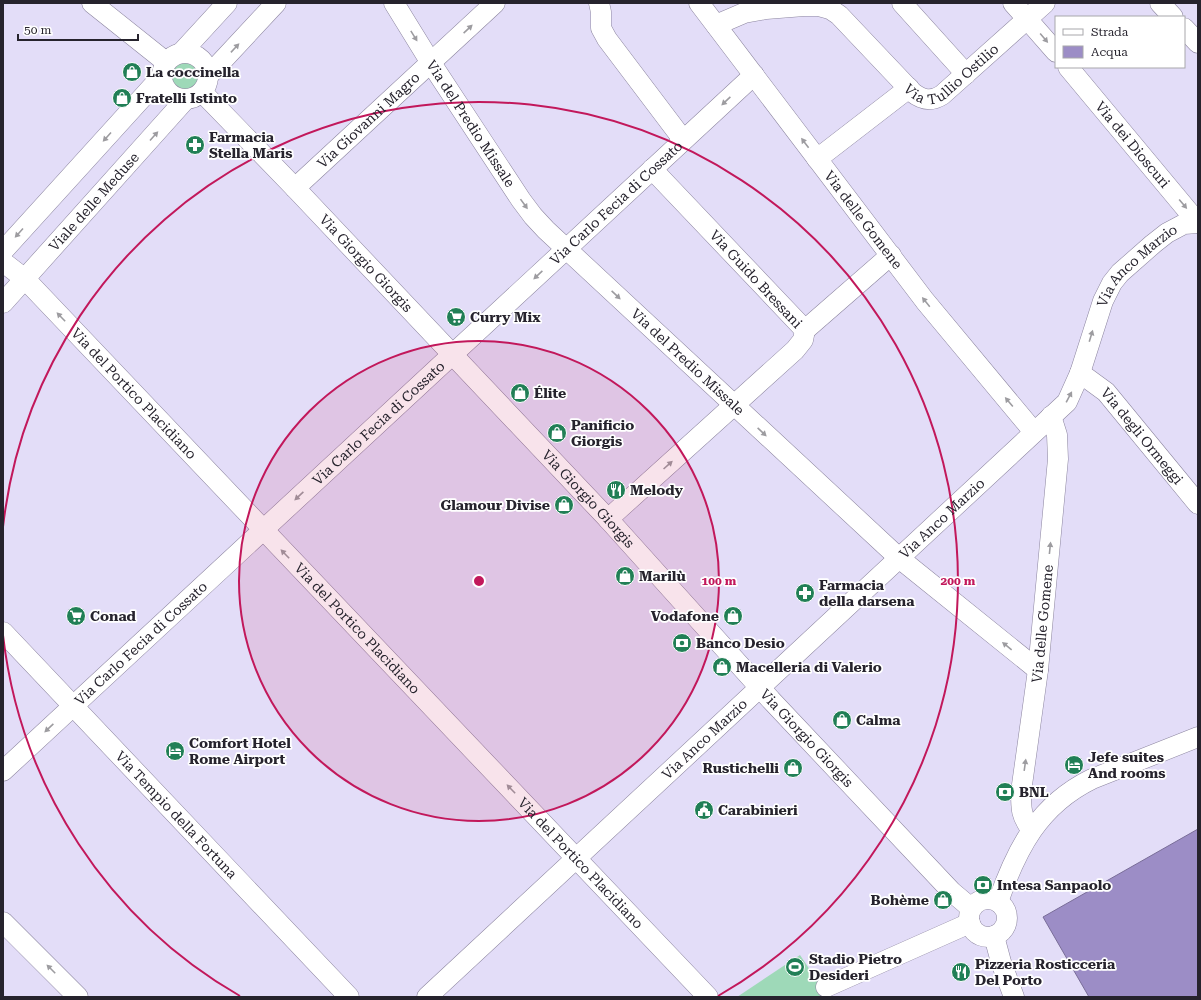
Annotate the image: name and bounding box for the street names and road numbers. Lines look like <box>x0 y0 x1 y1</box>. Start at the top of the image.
street label: Via Tullio Ostilio <box>901 40 1002 108</box>
street label: Via del Predio Missale <box>423 57 518 190</box>
street label: Via Giovanni Magro <box>314 69 423 171</box>
street label: Via dei Dioscuri <box>1092 98 1174 191</box>
street label: Via Carlo Fecia di Cossato <box>547 138 686 268</box>
street label: Viale delle Meduse <box>45 149 142 254</box>
street label: Via delle Gomene <box>821 168 906 272</box>
street label: Via Giorgio Giorgis <box>316 211 416 315</box>
street label: Via Anco Marzio <box>1094 221 1180 309</box>
street label: Via Guido Bressani <box>707 227 806 332</box>
street label: Via del Predio Missale <box>628 305 748 418</box>
street label: Via del Portico Placidiano <box>68 325 200 462</box>
street label: Via Carlo Fecia di Cossato <box>309 358 448 488</box>
street label: Via degli Ormeggi <box>1098 384 1187 488</box>
street label: Via Giorgio Giorgis <box>539 446 638 551</box>
street label: Via Anco Marzio <box>896 475 988 562</box>
street label: Via del Portico Placidiano <box>291 560 423 697</box>
street label: Via delle Gomene <box>1028 564 1056 684</box>
street label: Via Carlo Fecia di Cossato <box>72 578 210 708</box>
street label: Via Giorgio Giorgis <box>757 686 857 790</box>
street label: Via Anco Marzio <box>659 695 750 782</box>
street label: Via Tempio della Fortuna <box>112 748 241 882</box>
street label: Via del Portico Placidiano <box>515 794 647 932</box>

